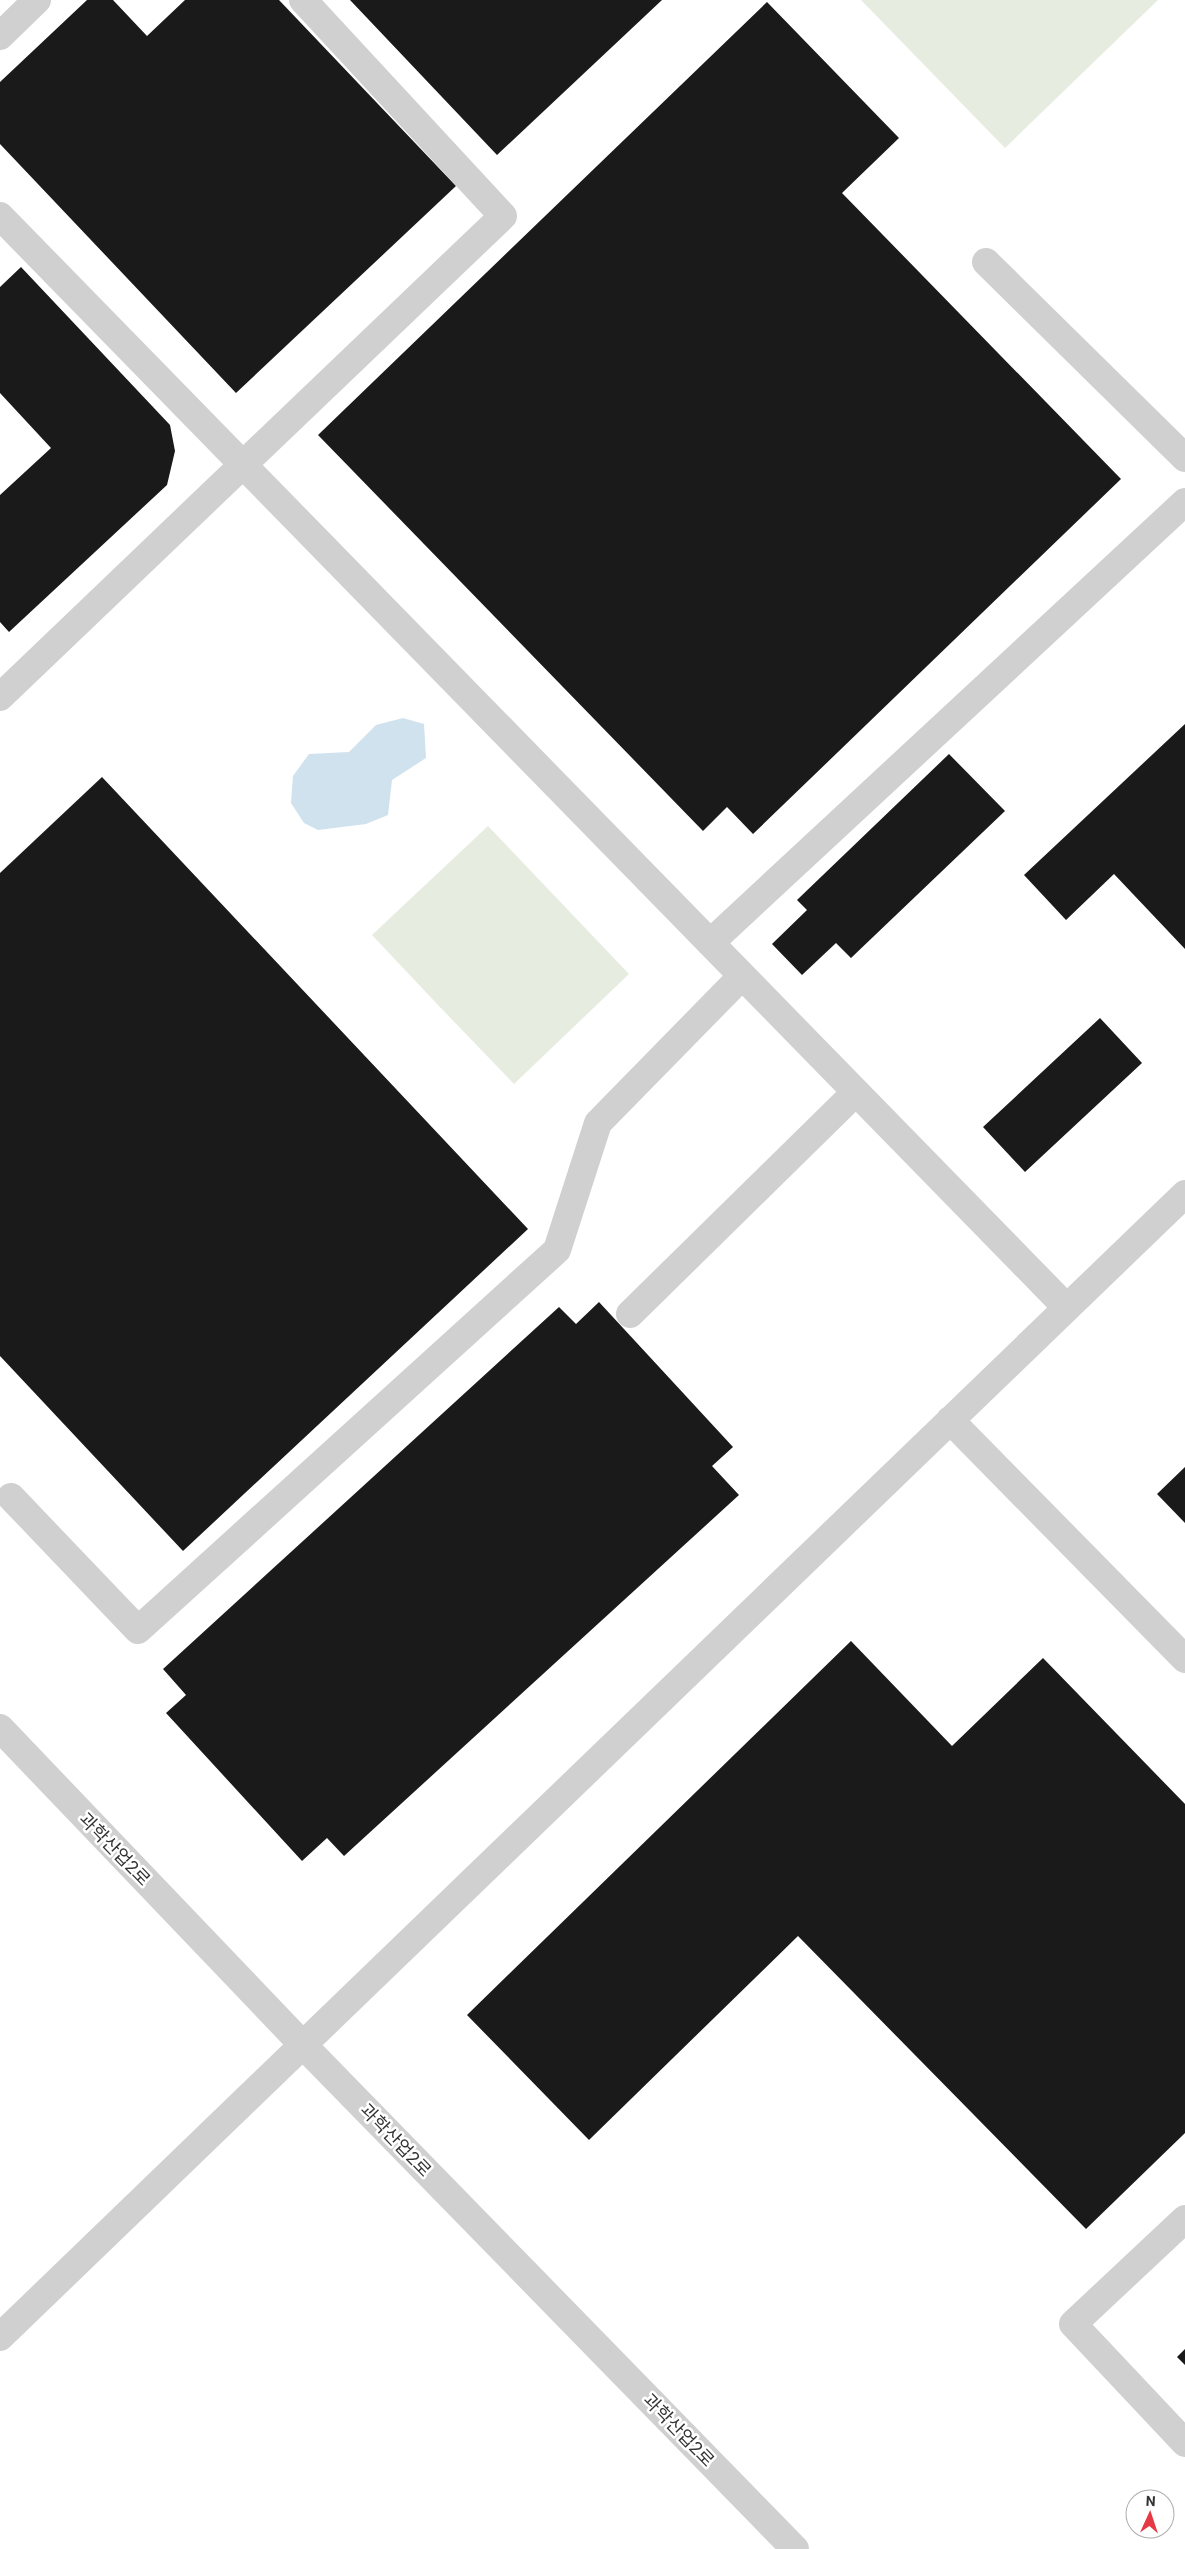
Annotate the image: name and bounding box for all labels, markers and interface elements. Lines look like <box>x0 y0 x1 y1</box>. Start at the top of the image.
street label: 과학산업2로 <box>75 1808 155 1890</box>
street label: 과학산업2로 <box>356 2099 436 2181</box>
street label: 과학산업2로 <box>639 2389 719 2471</box>
north arrow <box>1125 2489 1175 2539</box>
text: N <box>1145 2493 1156 2509</box>

